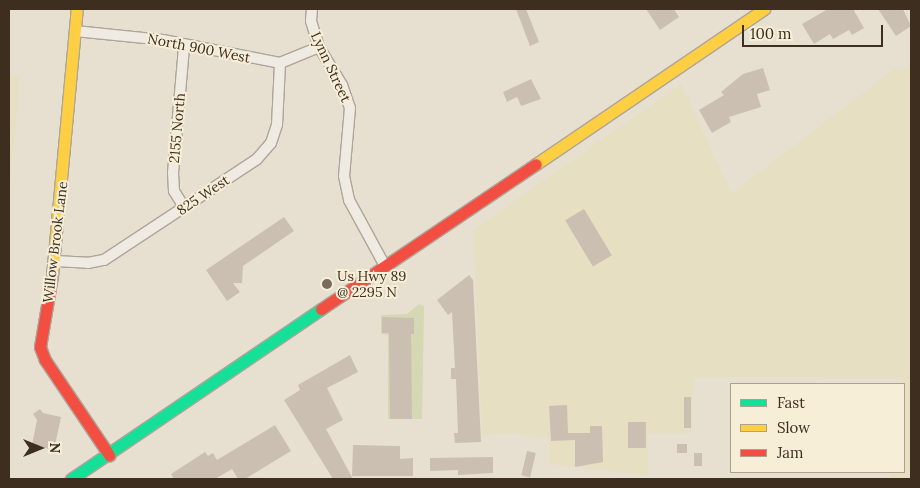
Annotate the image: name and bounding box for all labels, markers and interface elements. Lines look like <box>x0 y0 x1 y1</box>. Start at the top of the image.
scale bar <box>745 15 886 47</box>
text: 100 m <box>750 24 791 43</box>
street label: Lynn Street <box>307 29 355 105</box>
street label: North 900 West <box>146 30 252 66</box>
street label: 2155 North <box>166 92 188 164</box>
street label: 825 West <box>174 171 232 219</box>
street label: Willow Brook Lane <box>39 180 71 304</box>
place label: Us Hwy 89 @ 2295 N <box>337 268 406 300</box>
marker: Us Hwy 89 @ 2295 N <box>321 278 333 290</box>
legend <box>730 383 905 473</box>
text: Fast <box>777 393 805 412</box>
text: Slow <box>777 418 810 437</box>
north arrow <box>15 423 65 473</box>
text: N <box>46 443 64 453</box>
text: Jam <box>777 443 804 462</box>

